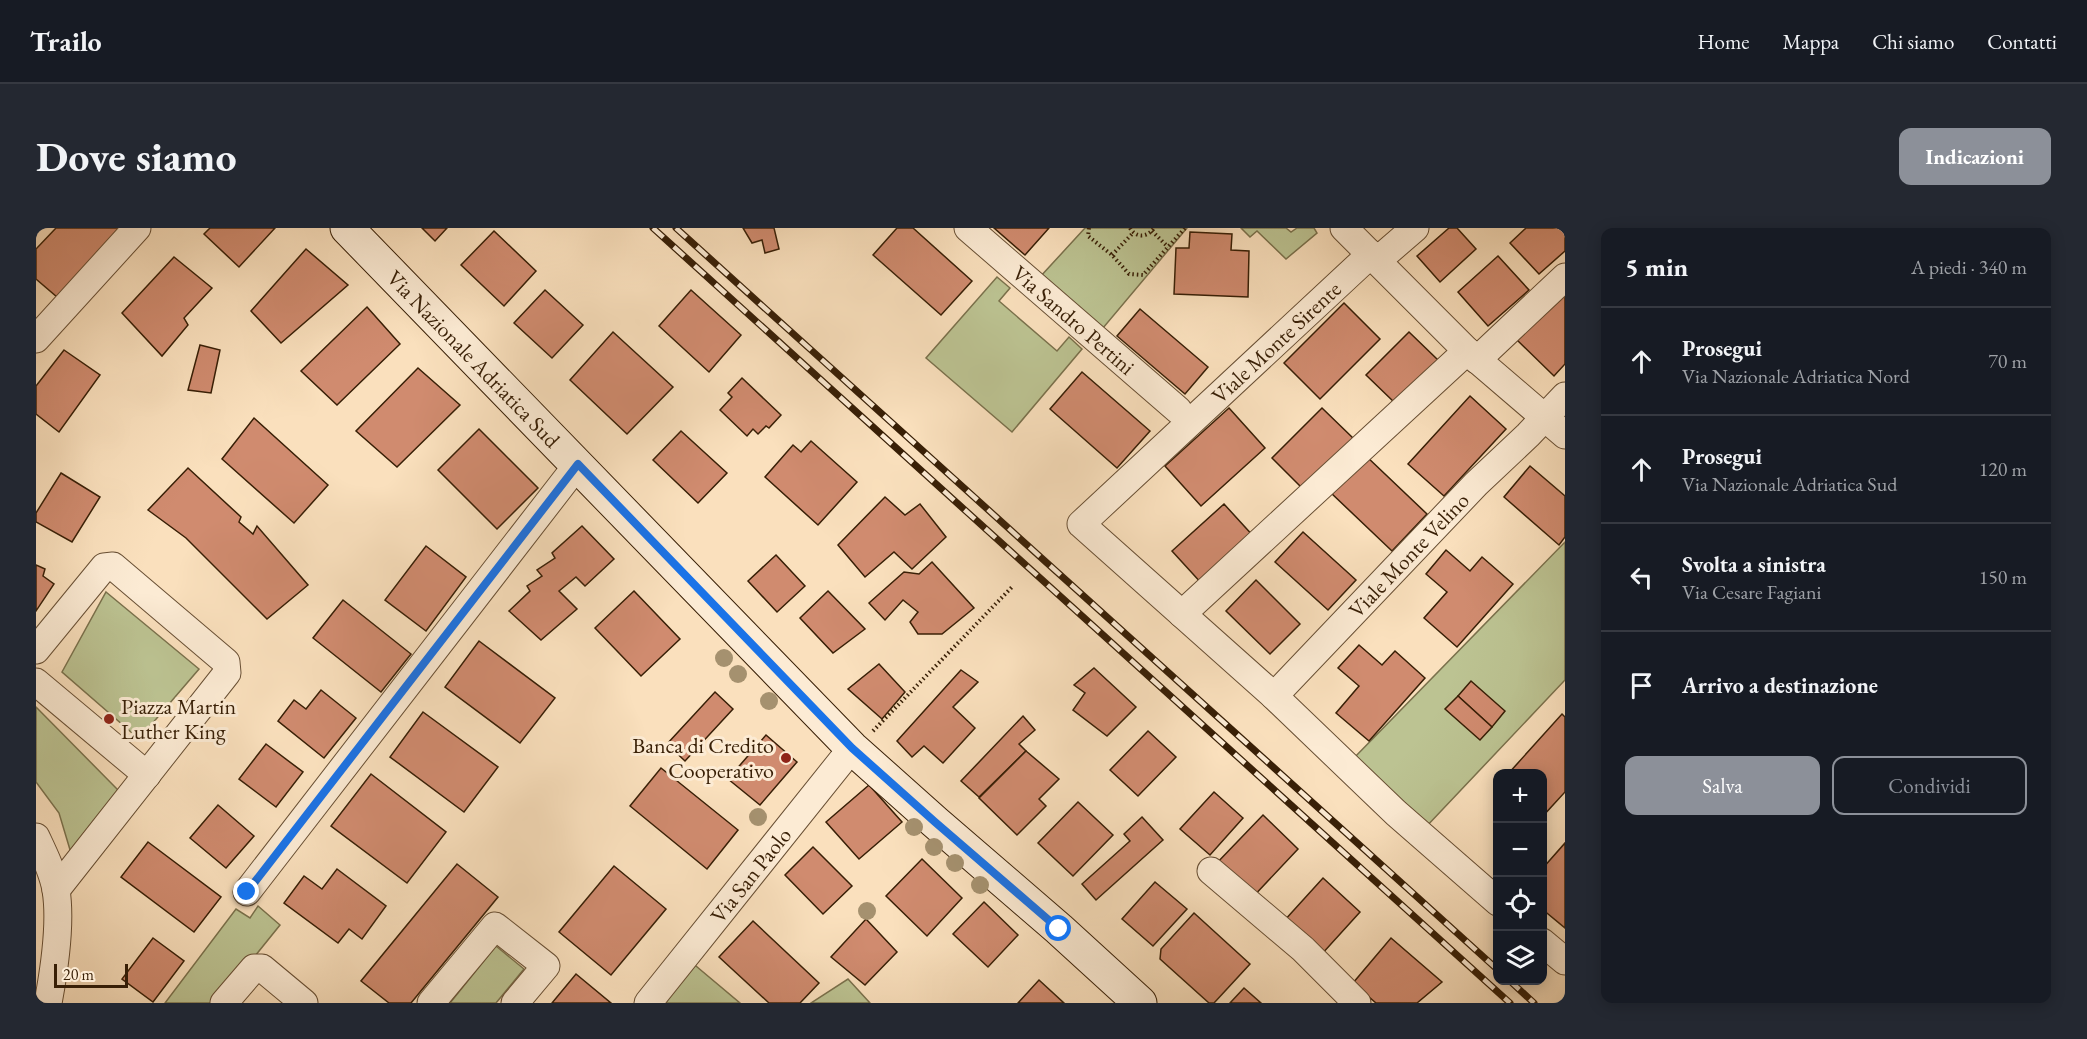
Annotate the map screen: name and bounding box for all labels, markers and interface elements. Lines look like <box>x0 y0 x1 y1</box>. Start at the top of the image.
text: Trailo <box>30 23 102 59</box>
text: Home <box>1698 28 1750 55</box>
text: Mappa <box>1783 28 1839 55</box>
text: Chi siamo <box>1872 28 1954 55</box>
text: Contatti <box>1987 28 2057 55</box>
button: Indicazioni <box>1899 128 2051 185</box>
text: Dove siamo <box>36 129 237 184</box>
text: 5 min <box>1625 250 1688 284</box>
text: A piedi · 340 m <box>1911 254 2027 280</box>
street label: Via Sandro Pertini <box>1006 259 1141 381</box>
street label: Via Nazionale Adriatica Sud <box>380 264 567 455</box>
street label: Viale Monte Sirente <box>1205 274 1348 410</box>
text: Prosegui <box>1682 334 1762 363</box>
icon: ahead <box>1625 345 1658 378</box>
text: 70 m <box>1988 348 2027 374</box>
text: Via Nazionale Adriatica Nord <box>1682 363 1910 389</box>
text: Prosegui <box>1682 442 1762 471</box>
icon: ahead <box>1625 453 1658 486</box>
text: 120 m <box>1979 456 2027 482</box>
text: Via Nazionale Adriatica Sud <box>1682 471 1897 497</box>
street label: Viale Monte Velino <box>1342 486 1476 624</box>
text: Svolta a sinistra <box>1682 550 1826 579</box>
icon: left <box>1625 561 1658 594</box>
text: 150 m <box>1979 564 2027 590</box>
text: Via Cesare Fagiani <box>1682 579 1822 605</box>
icon: arrive <box>1625 669 1658 702</box>
text: Arrivo a destinazione <box>1682 671 1878 700</box>
place label: Piazza Martin Luther King <box>121 692 236 746</box>
marker: Piazza Martin Luther King <box>102 712 116 726</box>
place label: Banca di Credito Cooperativo <box>632 731 774 785</box>
marker: Banca di Credito Cooperativo <box>779 751 793 765</box>
button: Salva <box>1625 756 1820 815</box>
button: Condividi <box>1832 756 2027 815</box>
map controls <box>1493 769 1547 985</box>
button: + <box>1493 769 1547 823</box>
street label: Via San Paolo <box>704 821 798 929</box>
button: − <box>1493 823 1547 877</box>
button: locate <box>1493 877 1547 931</box>
route end <box>233 878 259 904</box>
route start <box>1045 915 1071 941</box>
button: layers <box>1493 931 1547 985</box>
scale bar <box>54 961 128 988</box>
text: 20 m <box>63 964 94 985</box>

